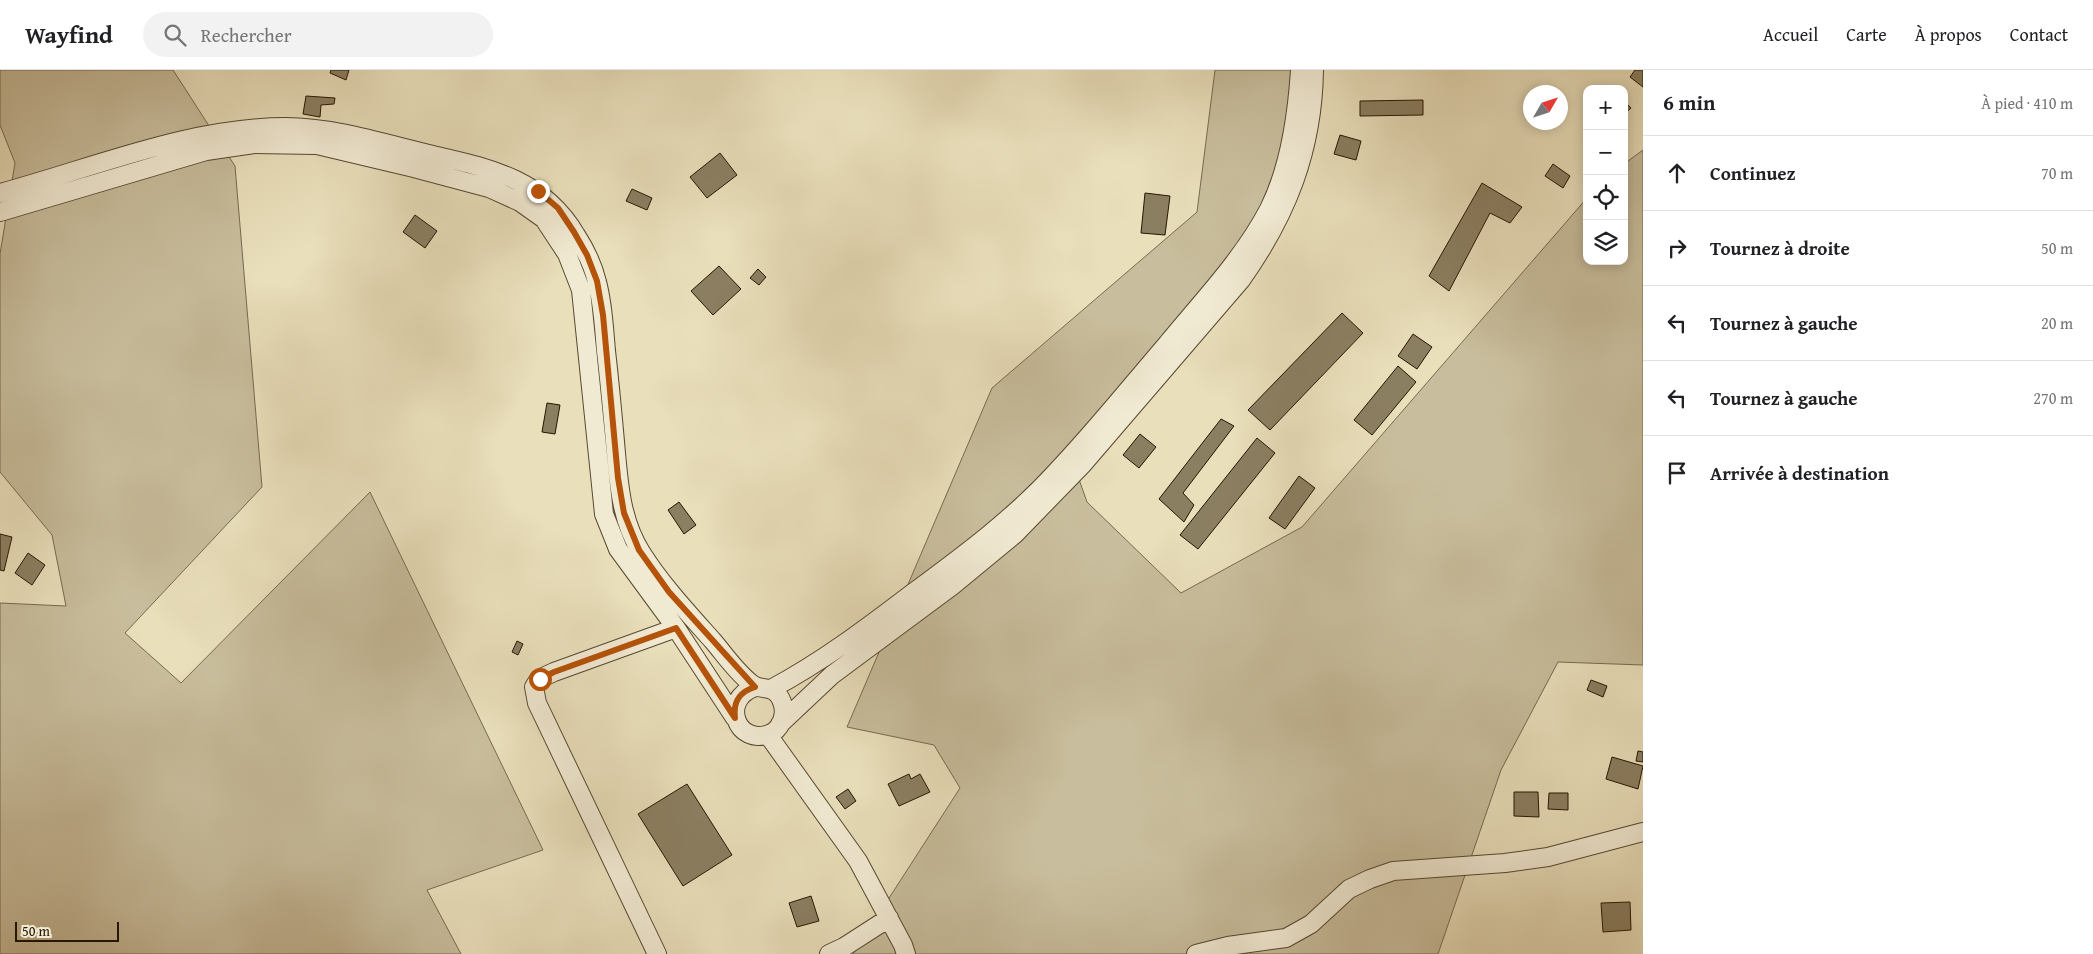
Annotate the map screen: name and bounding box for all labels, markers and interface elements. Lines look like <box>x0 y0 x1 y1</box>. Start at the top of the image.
search box <box>143 12 493 57</box>
text: Wayfind <box>25 17 113 52</box>
icon: search <box>161 21 189 49</box>
text: Rechercher <box>201 21 292 49</box>
text: Accueil <box>1763 21 1818 48</box>
text: Carte <box>1846 21 1887 48</box>
text: À propos <box>1915 21 1982 48</box>
text: Contact <box>2010 21 2068 48</box>
north arrow <box>1523 85 1568 130</box>
map controls <box>1583 85 1628 265</box>
button: + <box>1583 85 1628 130</box>
text: 6 min <box>1663 87 1715 118</box>
text: À pied · 410 m <box>1981 91 2073 115</box>
button: − <box>1583 130 1628 175</box>
icon: ahead <box>1663 159 1691 187</box>
text: Continuez <box>1710 159 1796 187</box>
text: 70 m <box>2041 161 2073 185</box>
button: locate <box>1583 175 1628 220</box>
route end <box>527 180 550 203</box>
button: layers <box>1583 220 1628 265</box>
icon: right <box>1663 234 1691 262</box>
text: Tournez à droite <box>1710 234 1850 262</box>
text: 50 m <box>2041 236 2073 260</box>
icon: left <box>1663 309 1691 337</box>
text: Tournez à gauche <box>1710 309 1858 337</box>
text: 20 m <box>2041 311 2073 335</box>
icon: left <box>1663 384 1691 412</box>
text: Tournez à gauche <box>1710 384 1858 412</box>
text: 270 m <box>2033 386 2073 410</box>
icon: arrive <box>1663 459 1691 487</box>
text: Arrivée à destination <box>1710 459 1889 487</box>
route start <box>529 668 552 691</box>
scale bar <box>15 919 119 942</box>
text: 50 m <box>22 921 50 941</box>

